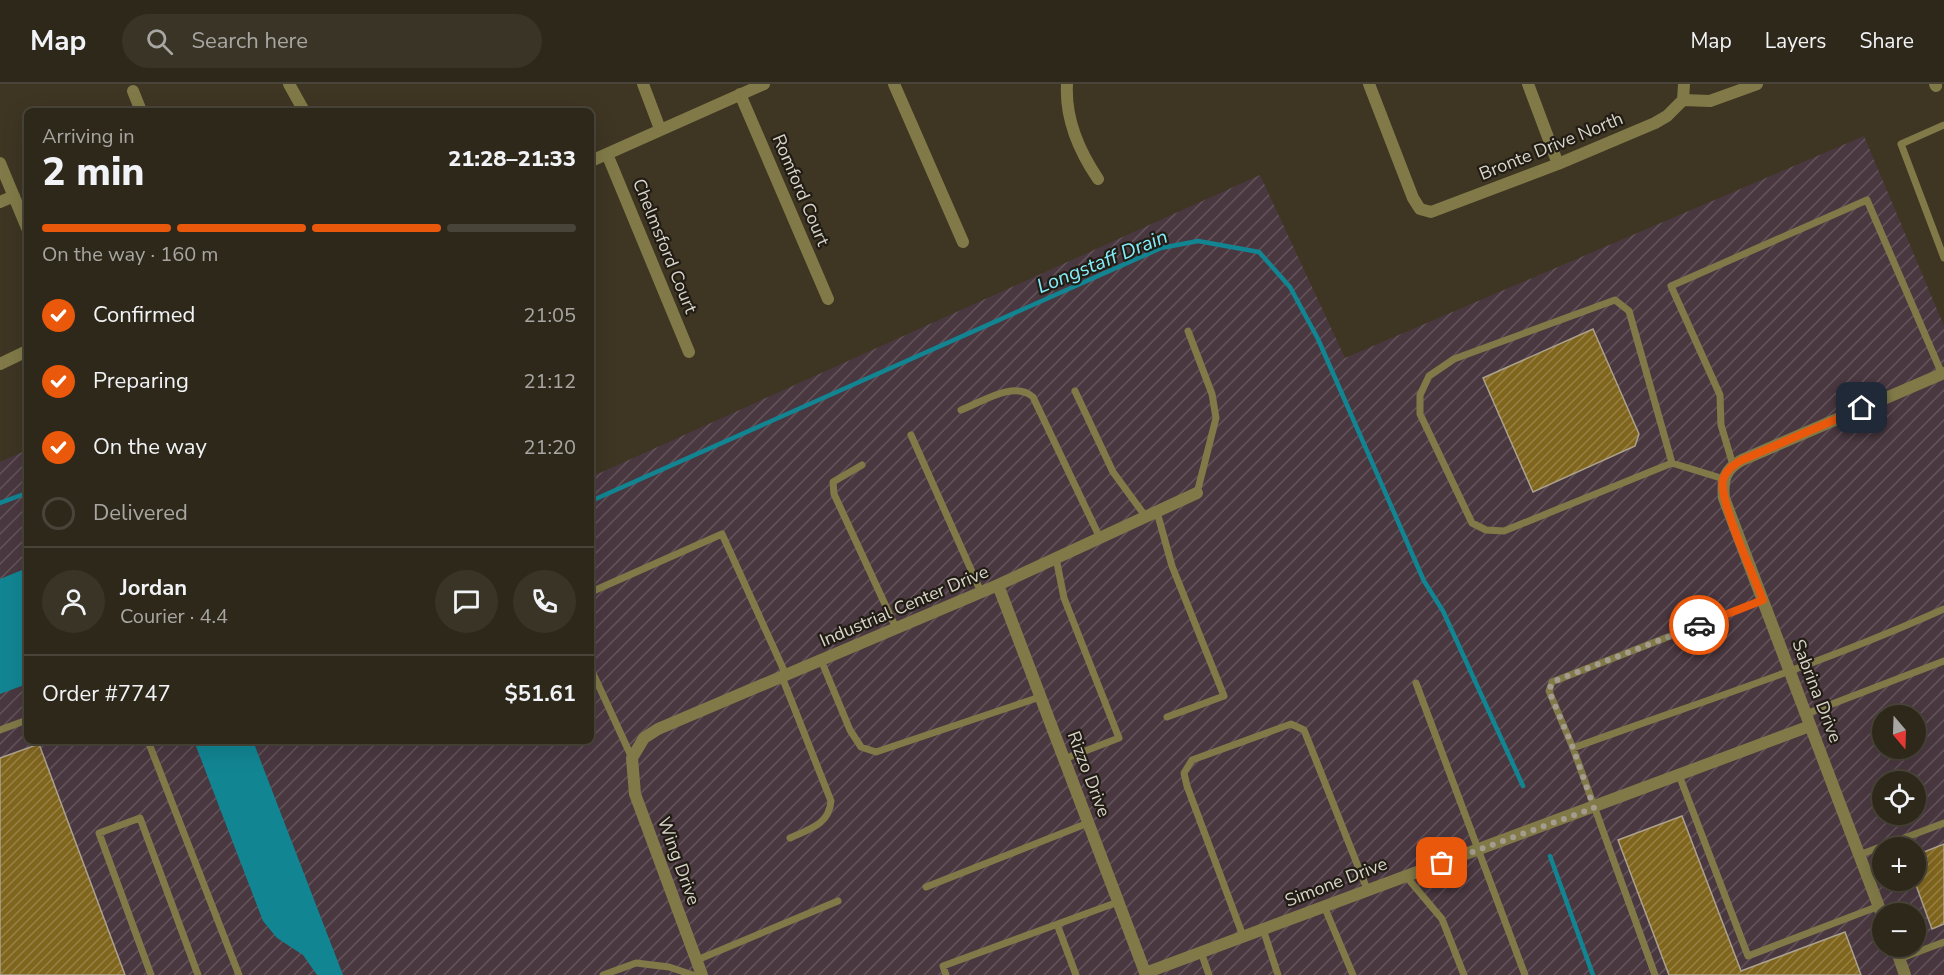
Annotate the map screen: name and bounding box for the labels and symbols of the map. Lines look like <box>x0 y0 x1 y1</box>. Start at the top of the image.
street label: Bronte Drive North <box>1475 106 1627 186</box>
street label: Romford Court <box>767 130 836 250</box>
street label: Chelmsford Court <box>627 175 703 318</box>
water label: Longstaff Drain <box>1033 223 1172 300</box>
pin <box>1836 382 1887 433</box>
street label: Industrial Center Drive <box>816 560 992 652</box>
courier <box>1669 595 1729 655</box>
street label: Sabrina Drive <box>1786 636 1848 746</box>
north arrow <box>1872 705 1926 759</box>
street label: Rizzo Drive <box>1062 728 1116 820</box>
street label: Wing Drive <box>652 814 706 908</box>
pin <box>1416 837 1467 888</box>
street label: Simone Drive <box>1281 851 1391 913</box>

